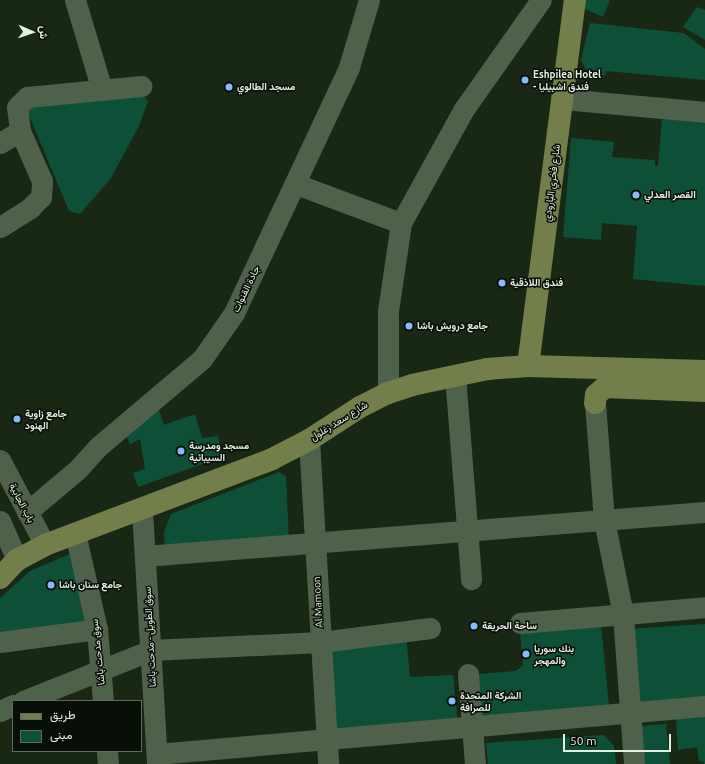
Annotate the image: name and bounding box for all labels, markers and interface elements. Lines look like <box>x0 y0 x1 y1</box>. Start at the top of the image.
north arrow <box>12 12 52 52</box>
text: ش <box>38 26 50 39</box>
place label: Eshpilea Hotel - فندق اشبيليا <box>533 68 601 92</box>
marker: Eshpilea Hotel - فندق اشبيليا <box>520 75 530 85</box>
place label: مسجد الطالوي <box>237 81 295 93</box>
marker: مسجد الطالوي <box>224 82 234 92</box>
street label: شارع فخري البارودي <box>541 144 563 222</box>
place label: القصر العدلي <box>644 189 696 201</box>
marker: القصر العدلي <box>631 190 641 200</box>
street label: جادة القنوات <box>230 264 262 314</box>
place label: فندق اللاذقية <box>510 277 563 289</box>
marker: فندق اللاذقية <box>497 278 507 288</box>
place label: جامع درويش باشا <box>417 320 488 332</box>
marker: جامع درويش باشا <box>404 321 414 331</box>
street label: شارع سعد زغلول <box>308 399 370 443</box>
place label: جامع زاوية الهنود <box>25 407 67 430</box>
marker: جامع زاوية الهنود <box>12 414 22 424</box>
place label: مسجد ومدرسة السيبائية <box>189 439 249 462</box>
marker: مسجد ومدرسة السيبائية <box>176 446 186 456</box>
street label: باب الجابية <box>7 481 37 525</box>
street label: Al Mamoon <box>311 576 325 628</box>
place label: جامع سنان باشا <box>59 579 122 591</box>
marker: جامع سنان باشا <box>46 580 56 590</box>
street label: سوق الطويل - مدحت باشا <box>141 586 159 688</box>
street label: سوق مدحت باشا <box>89 618 107 686</box>
place label: ساحة الحريقة <box>482 620 537 632</box>
marker: ساحة الحريقة <box>469 621 479 631</box>
place label: بنك سوريا والمهجر <box>534 642 574 666</box>
marker: بنك سوريا والمهجر <box>521 649 531 659</box>
place label: الشركة المتحدة للصرافة <box>460 689 521 712</box>
marker: الشركة المتحدة للصرافة <box>447 696 457 706</box>
legend <box>12 700 142 752</box>
text: طريق <box>50 708 75 721</box>
scale bar <box>565 726 673 752</box>
text: مبنى <box>50 728 72 741</box>
text: 50 m <box>570 734 597 747</box>

